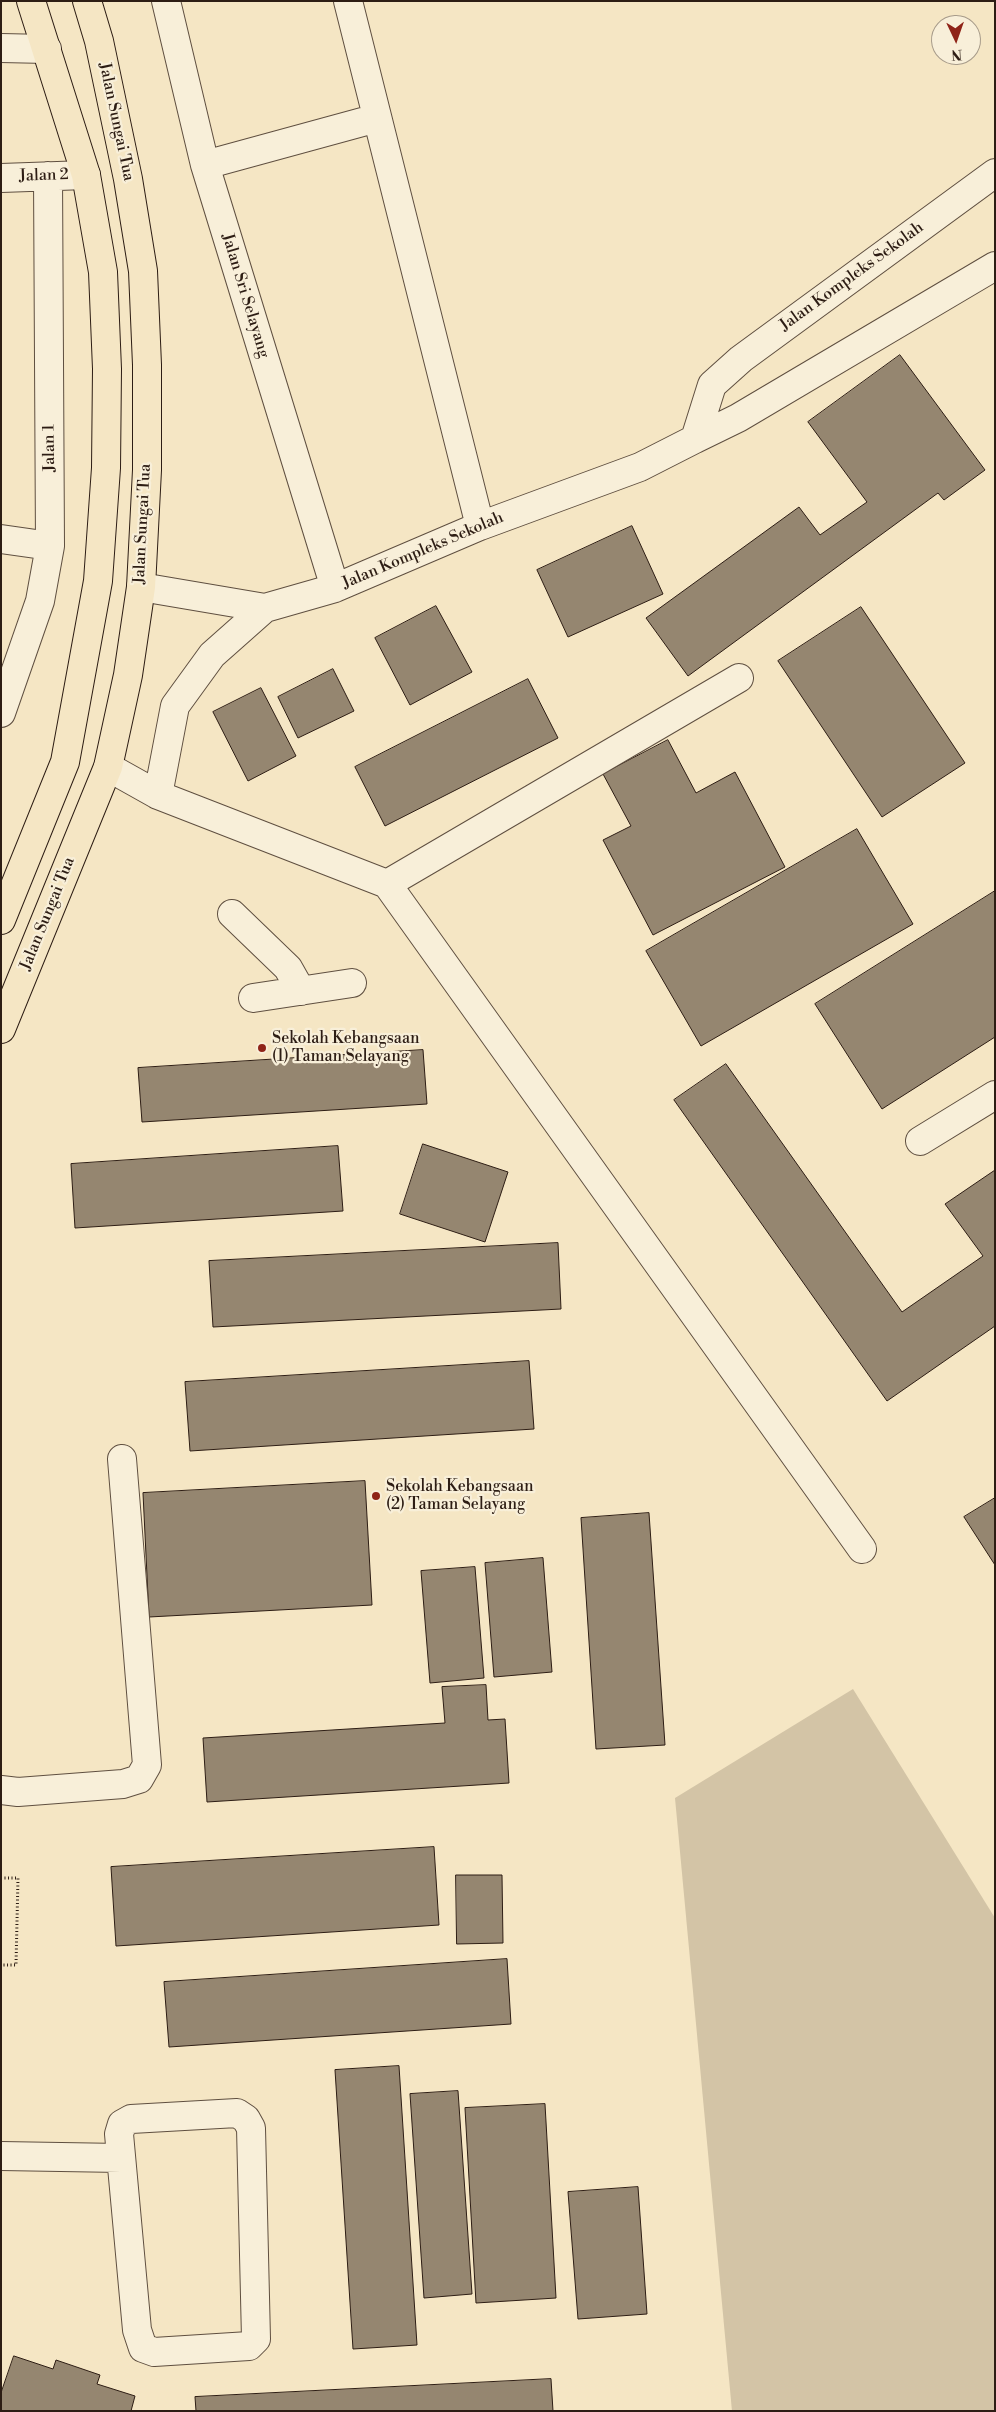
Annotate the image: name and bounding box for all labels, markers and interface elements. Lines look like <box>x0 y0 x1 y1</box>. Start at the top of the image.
north arrow <box>931 15 981 65</box>
text: N <box>951 45 963 63</box>
street label: Jalan Sungai Tua <box>94 61 138 183</box>
street label: Jalan 2 <box>19 166 69 186</box>
street label: Jalan Kompleks Sekolah <box>776 218 928 336</box>
street label: Jalan Sri Selayang <box>217 231 273 361</box>
street label: Jalan 1 <box>40 424 60 472</box>
street label: Jalan Sungai Tua <box>130 463 156 585</box>
street label: Jalan Kompleks Sekolah <box>340 508 506 594</box>
street label: Jalan Sungai Tua <box>17 855 79 973</box>
place label: Sekolah Kebangsaan (1) Taman Selayang <box>272 1029 420 1067</box>
marker: Sekolah Kebangsaan (1) Taman Selayang <box>256 1042 268 1054</box>
place label: Sekolah Kebangsaan (2) Taman Selayang <box>386 1477 534 1515</box>
marker: Sekolah Kebangsaan (2) Taman Selayang <box>370 1490 382 1502</box>

